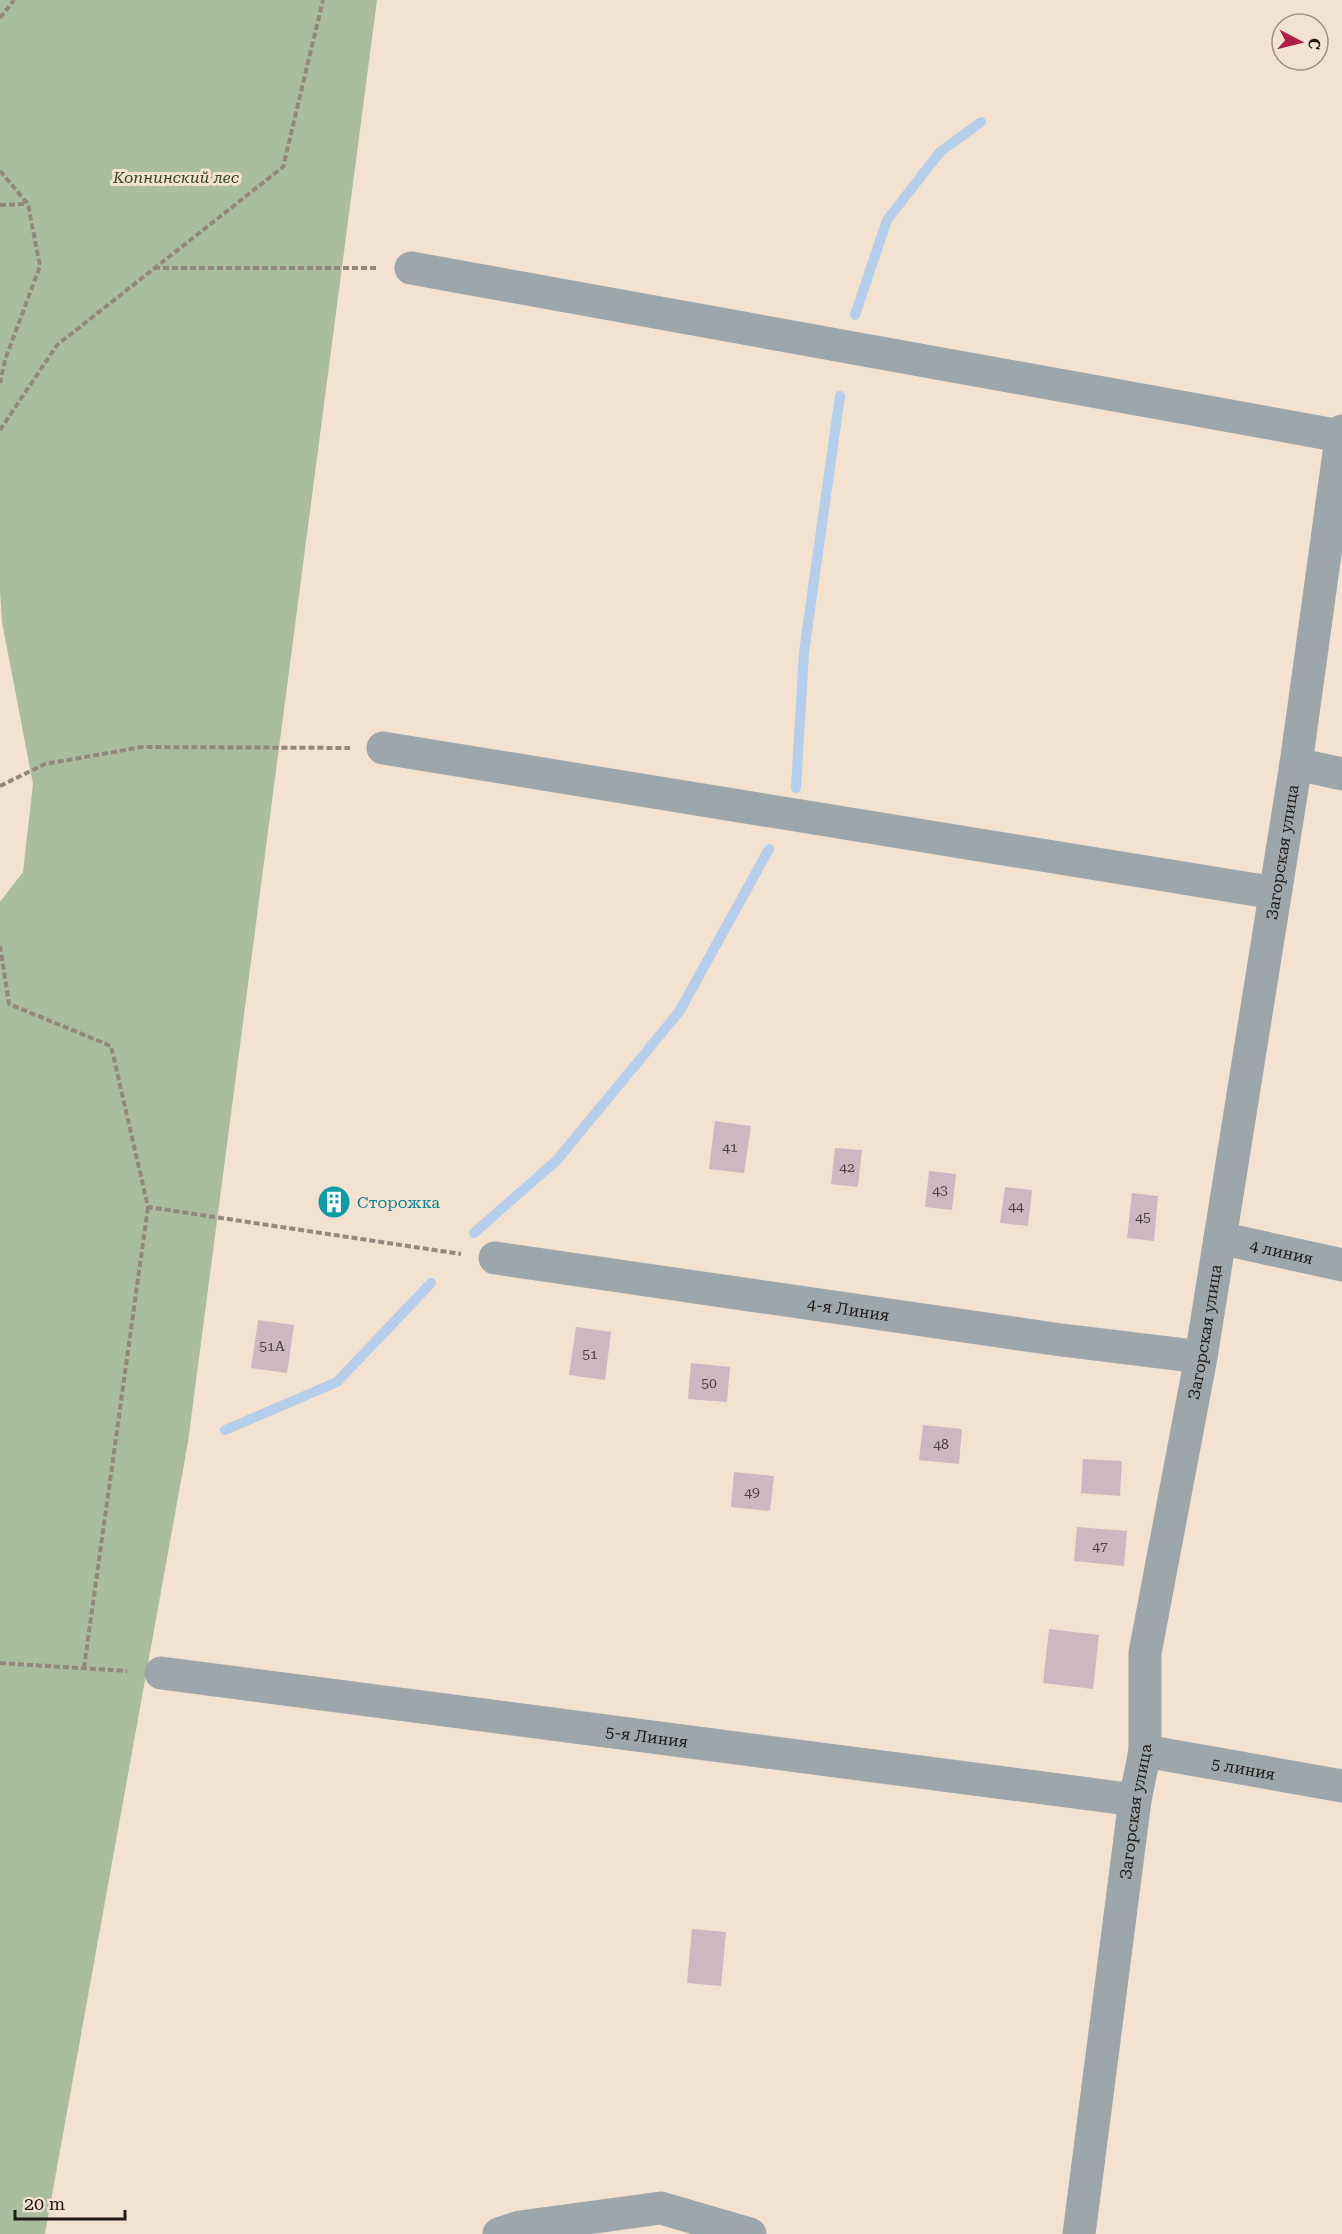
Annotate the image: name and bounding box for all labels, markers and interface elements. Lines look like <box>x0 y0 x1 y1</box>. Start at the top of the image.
north arrow <box>1270 12 1330 72</box>
text: С <box>1304 37 1325 50</box>
park label: Копнинский лес <box>112 168 240 187</box>
street label: Загорская улица <box>1262 783 1302 921</box>
house number: 41 <box>722 1139 738 1155</box>
house number: 42 <box>839 1159 855 1175</box>
house number: 43 <box>932 1182 948 1198</box>
building icon: Сторожка <box>316 1184 352 1220</box>
place label: Сторожка <box>357 1193 440 1212</box>
house number: 44 <box>1008 1198 1024 1214</box>
house number: 45 <box>1135 1209 1151 1225</box>
street label: 4 линия <box>1248 1235 1315 1268</box>
street label: Загорская улица <box>1184 1263 1225 1401</box>
street label: 4-я Линия <box>806 1294 891 1325</box>
house number: 51А <box>259 1338 285 1354</box>
house number: 51 <box>582 1346 598 1362</box>
house number: 50 <box>701 1375 717 1391</box>
house number: 48 <box>933 1436 949 1452</box>
house number: 49 <box>744 1484 760 1500</box>
house number: 47 <box>1092 1538 1108 1554</box>
street label: 5-я Линия <box>605 1722 689 1751</box>
street label: Загорская улица <box>1115 1744 1155 1881</box>
street label: 5 линия <box>1210 1754 1277 1783</box>
scale bar <box>15 2183 124 2221</box>
text: 20 m <box>24 2193 65 2214</box>

